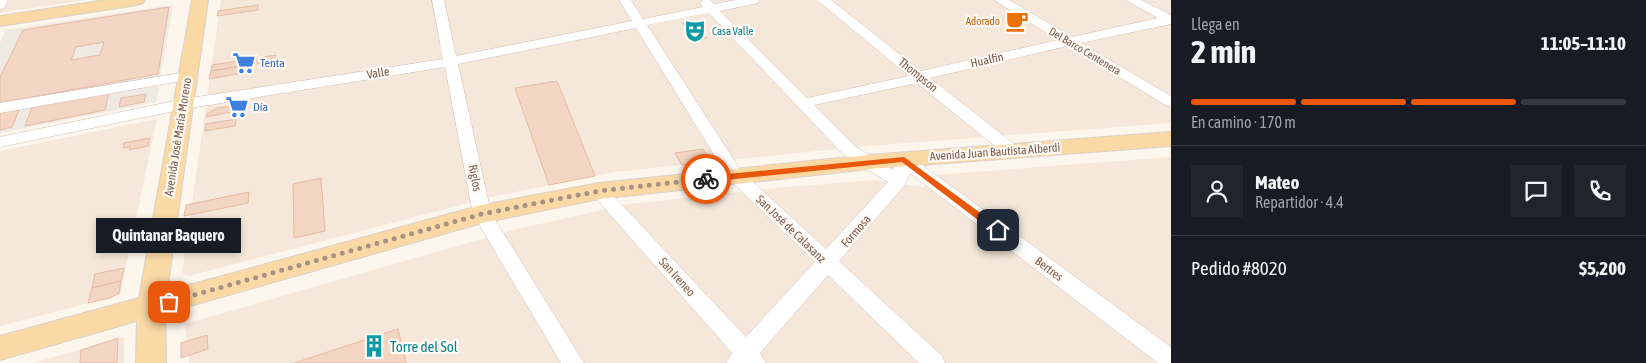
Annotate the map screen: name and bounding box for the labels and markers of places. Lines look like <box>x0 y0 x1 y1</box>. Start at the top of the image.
cafe icon: Adorado <box>1004 8 1030 34</box>
place label: Adorado <box>966 15 1000 27</box>
theatre icon: Casa Valle <box>682 18 708 44</box>
place label: Casa Valle <box>712 25 753 37</box>
supermarket icon: Tenta <box>231 50 257 76</box>
place label: Tenta <box>260 56 285 70</box>
supermarket icon: Día <box>224 94 250 120</box>
place label: Día <box>253 100 268 114</box>
pin <box>977 209 1019 251</box>
callout: Quintanar Baquero <box>96 217 242 252</box>
pin <box>148 281 190 323</box>
building icon: Torre del Sol <box>361 333 387 359</box>
place label: Torre del Sol <box>390 338 458 355</box>

